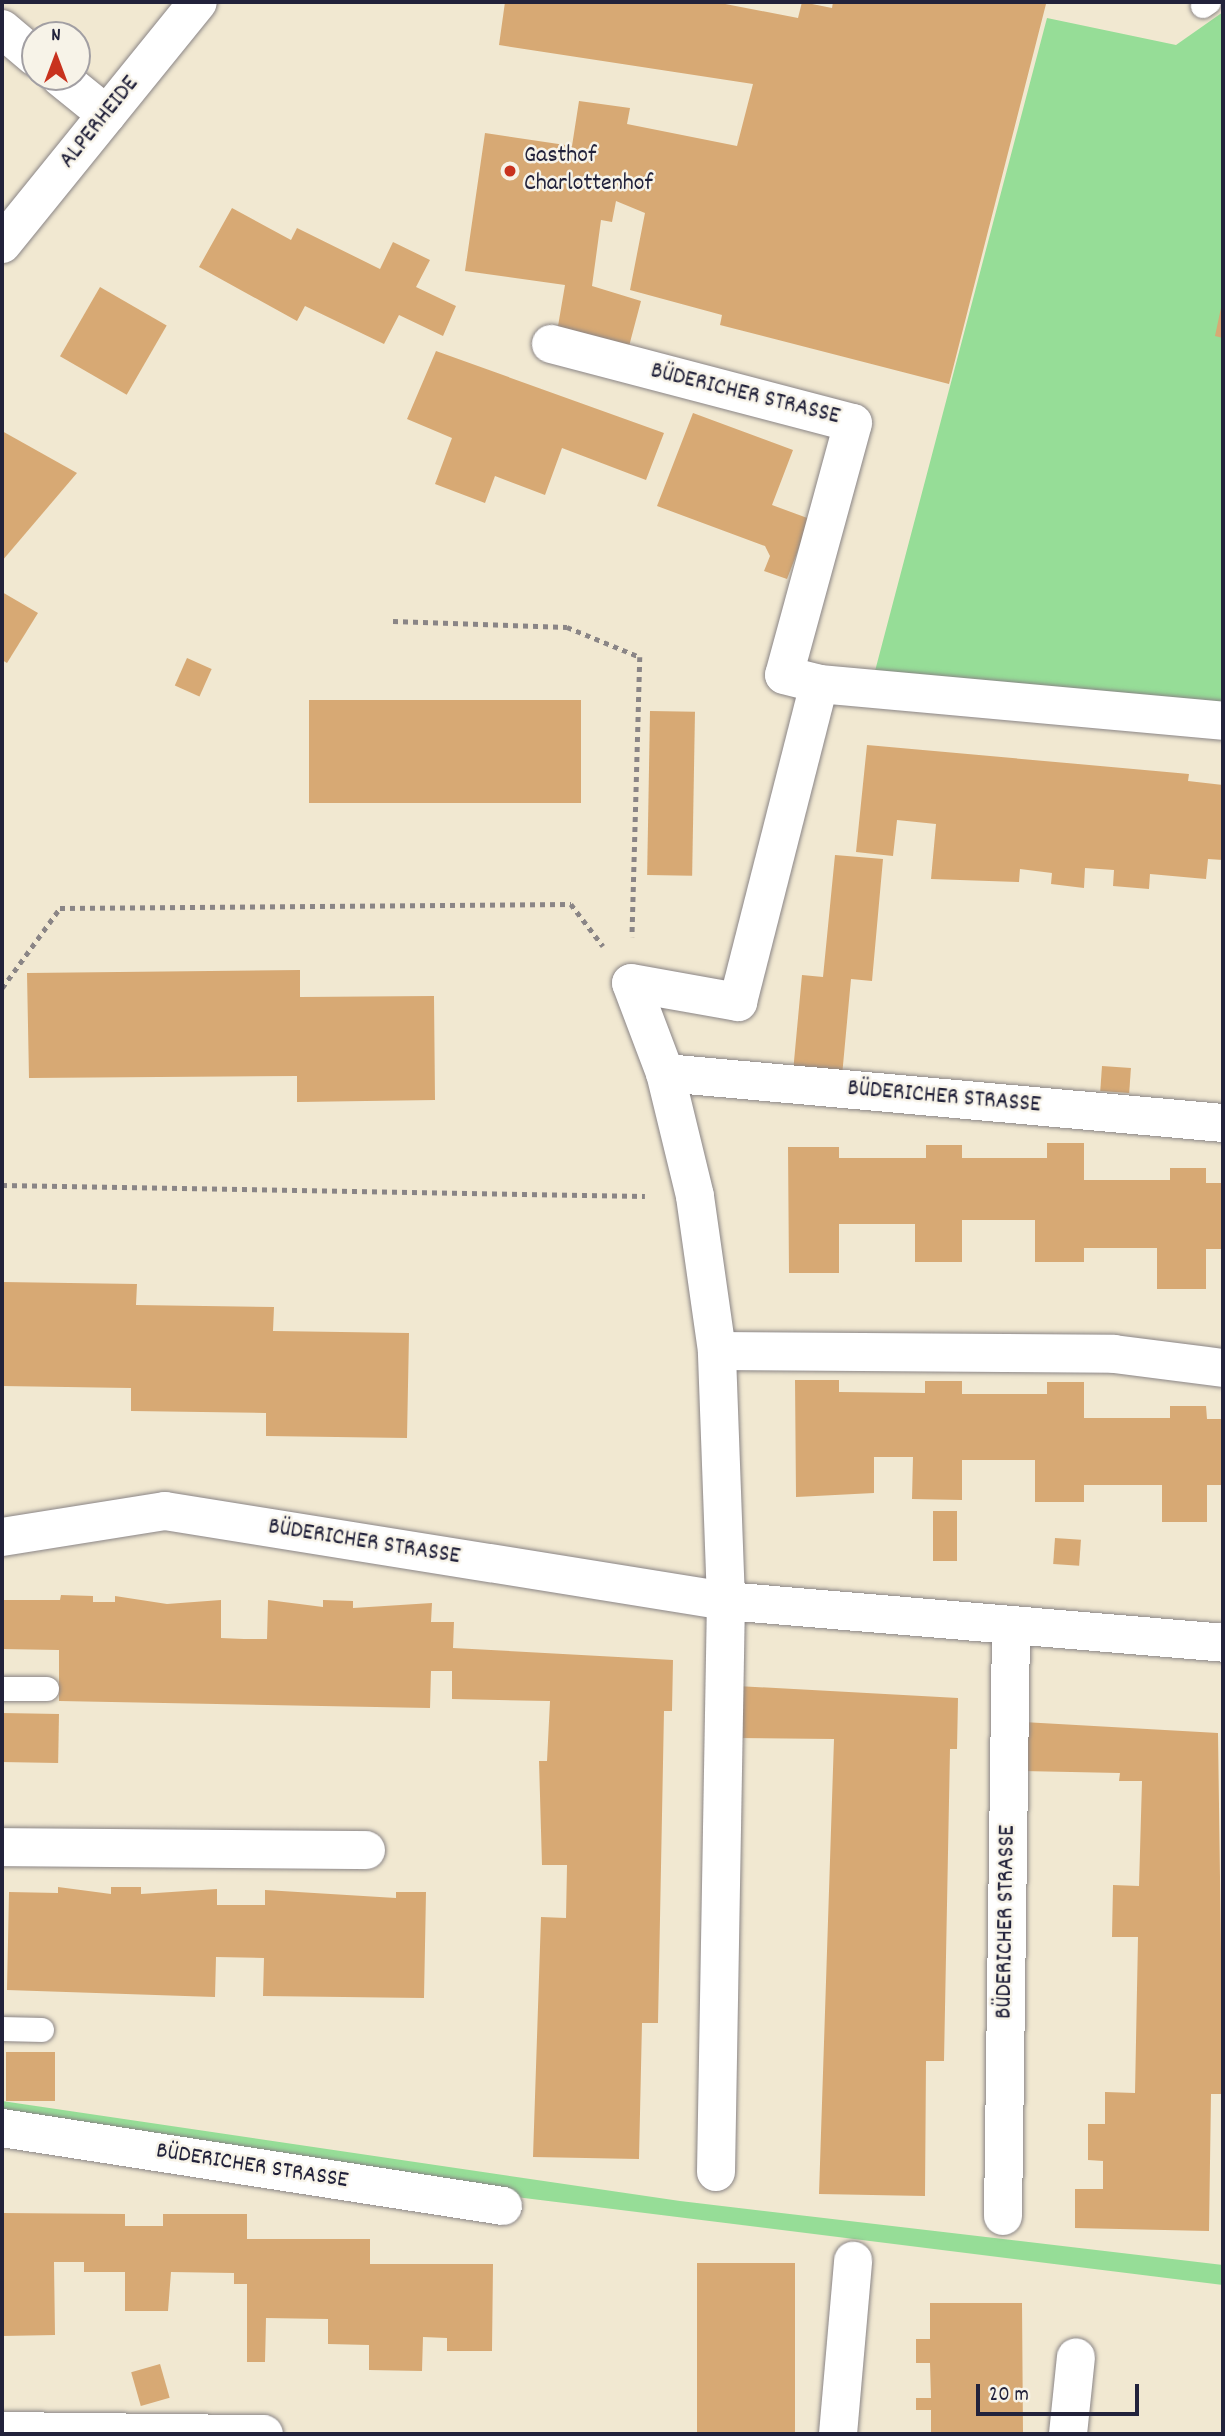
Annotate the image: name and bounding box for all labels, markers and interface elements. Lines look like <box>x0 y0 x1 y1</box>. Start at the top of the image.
north arrow <box>21 21 91 91</box>
text: N <box>51 23 61 50</box>
street label: ALPERHEIDE <box>54 71 146 175</box>
place label: Gasthof Charlottenhof <box>524 143 653 199</box>
marker: Gasthof Charlottenhof <box>502 163 518 179</box>
street label: BÜDERICHER STRASSE <box>647 358 843 432</box>
street label: BÜDERICHER STRASSE <box>846 1075 1042 1121</box>
street label: BÜDERICHER STRASSE <box>266 1514 462 1572</box>
street label: BÜDERICHER STRASSE <box>991 1825 1023 2019</box>
street label: BÜDERICHER STRASSE <box>154 2138 350 2196</box>
scale bar <box>980 2370 1143 2414</box>
text: 20 m <box>989 2381 1029 2411</box>

